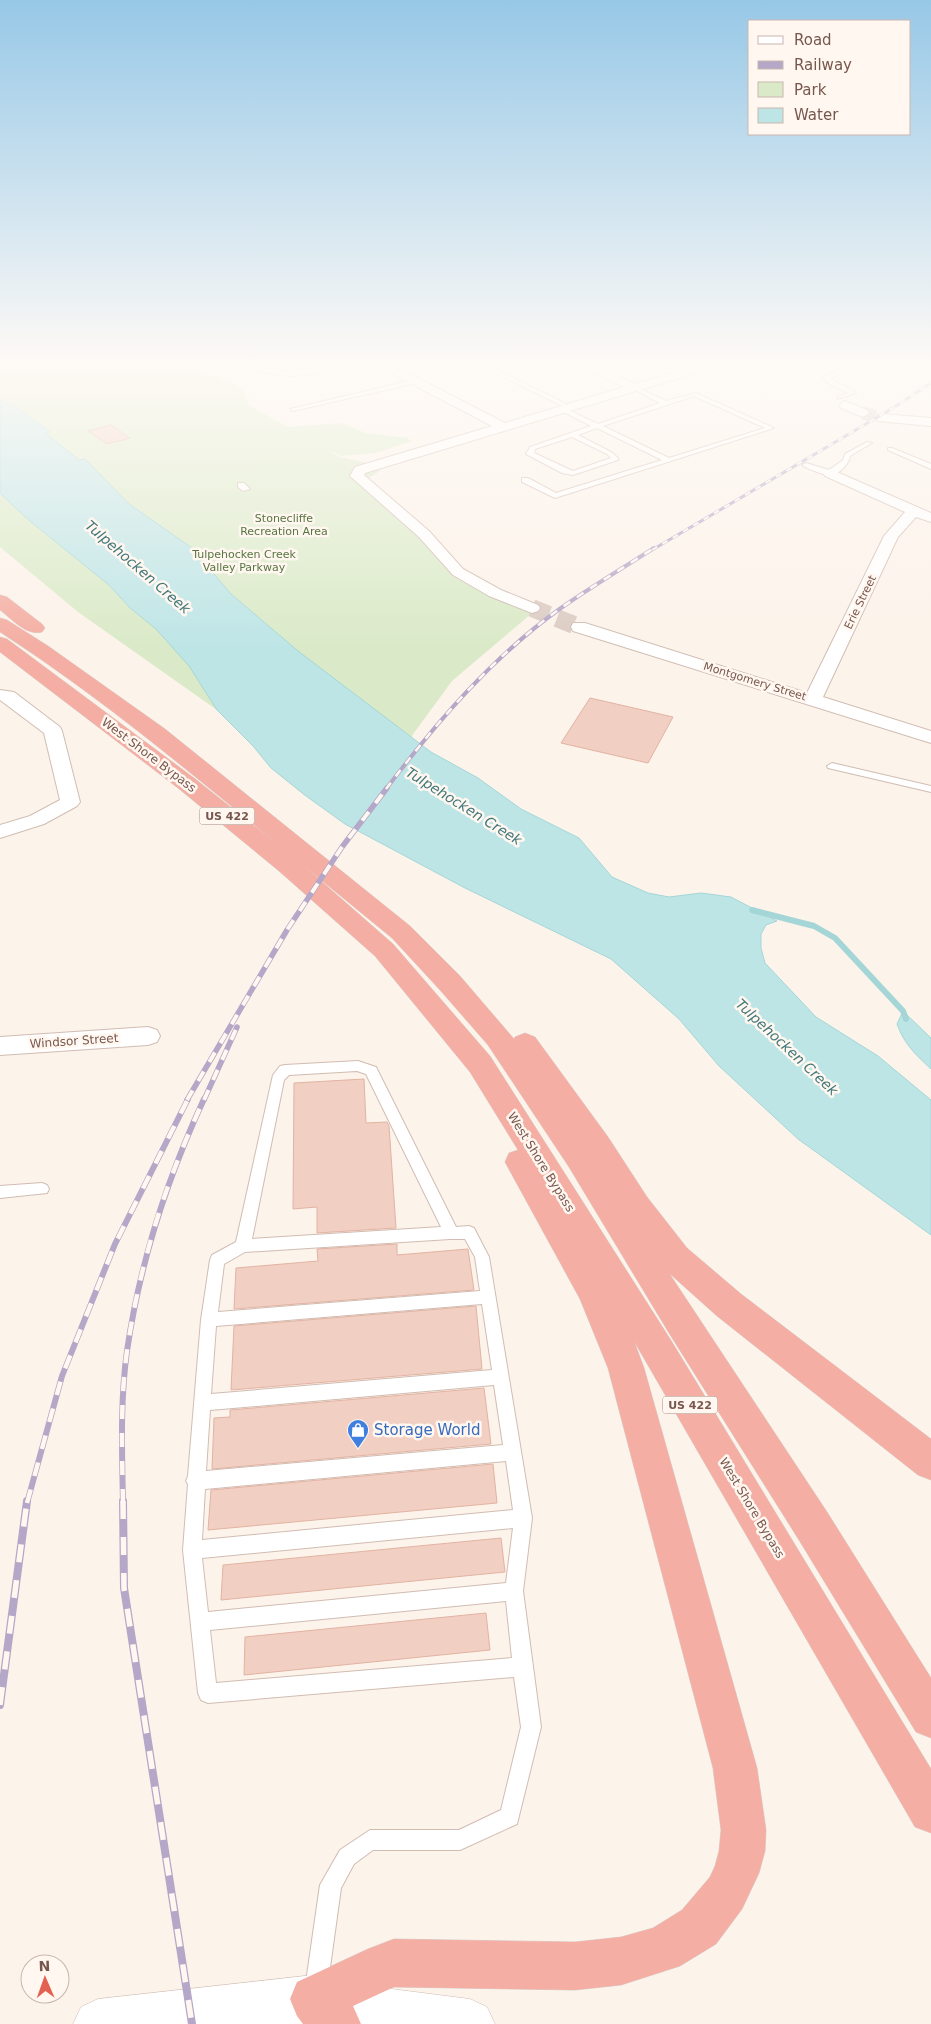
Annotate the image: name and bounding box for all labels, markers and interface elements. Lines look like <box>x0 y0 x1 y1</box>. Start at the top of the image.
legend <box>748 20 911 135</box>
text: Road <box>794 31 832 49</box>
text: Railway <box>794 56 852 74</box>
text: Park <box>794 81 827 99</box>
text: Water <box>794 106 839 124</box>
park label: Stonecliffe Recreation Area <box>240 512 328 538</box>
water label: Tulpehocken Creek <box>82 517 194 617</box>
park label: Tulpehocken Creek Valley Parkway <box>191 548 296 574</box>
street label: Erie Street <box>842 573 879 631</box>
street label: Montgomery Street <box>702 660 808 703</box>
street label: West Shore Bypass <box>99 715 199 795</box>
water label: Tulpehocken Creek <box>403 764 526 849</box>
road number: US 422 <box>200 808 254 824</box>
water label: Tulpehocken Creek <box>733 996 842 1099</box>
street label: Windsor Street <box>29 1031 119 1051</box>
street label: West Shore Bypass <box>505 1110 577 1214</box>
road number: US 422 <box>662 1396 718 1414</box>
shop icon: Storage World <box>346 1418 370 1449</box>
place label: Storage World <box>374 1421 480 1439</box>
street label: West Shore Bypass <box>716 1455 788 1561</box>
north arrow <box>20 1954 70 2004</box>
text: N <box>38 1958 51 1974</box>

